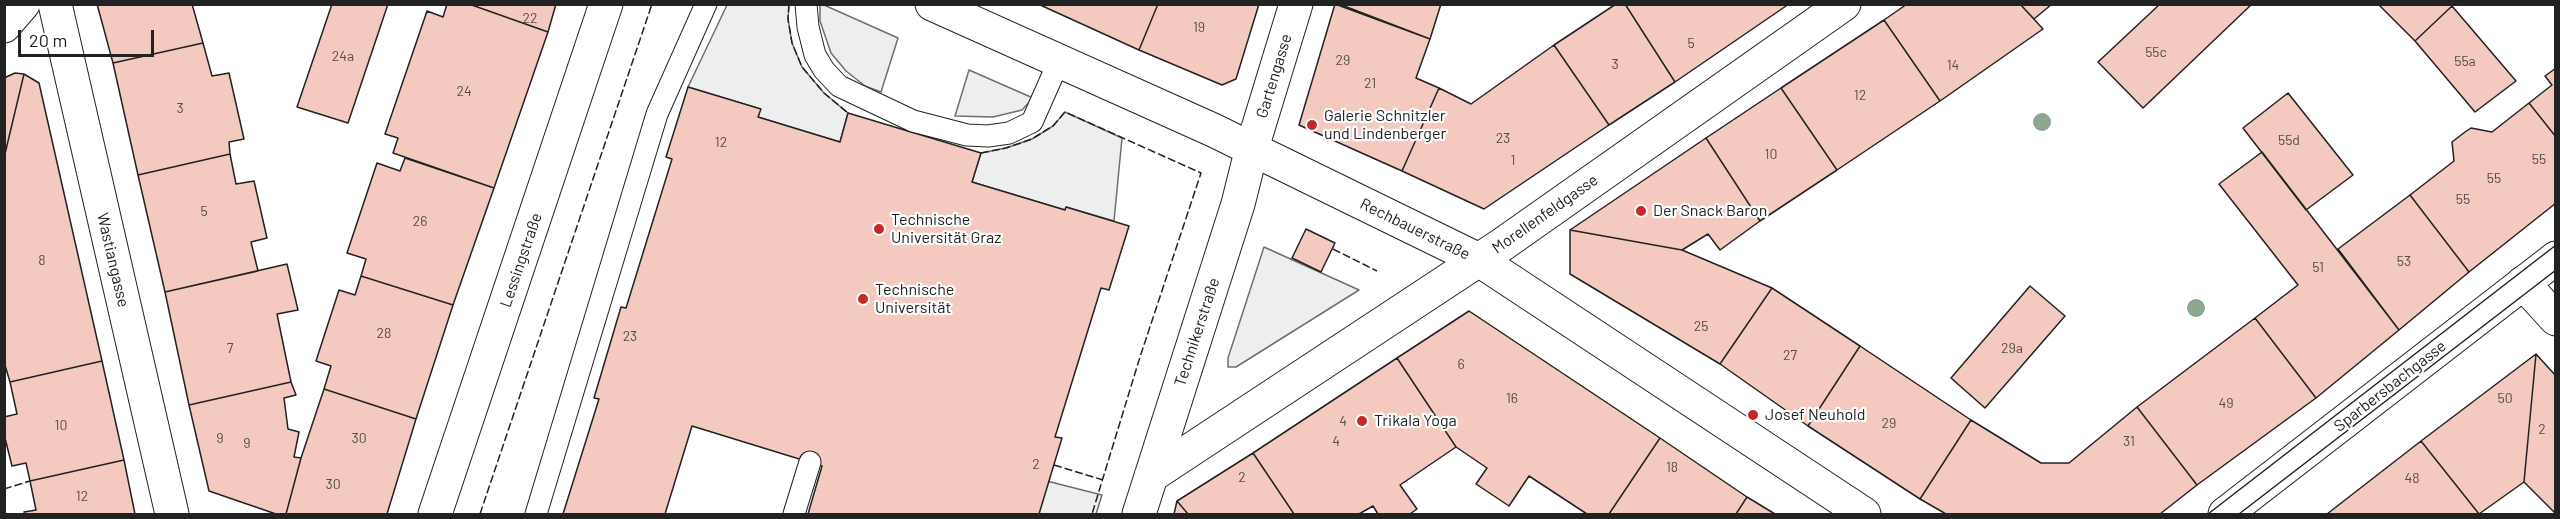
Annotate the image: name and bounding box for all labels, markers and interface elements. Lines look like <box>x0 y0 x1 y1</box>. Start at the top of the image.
house number: 22 <box>522 10 538 26</box>
scale bar <box>21 18 158 56</box>
house number: 19 <box>1193 19 1205 35</box>
text: 20 m <box>29 29 67 51</box>
street label: Gartengasse <box>1252 32 1296 120</box>
house number: 5 <box>1687 35 1695 51</box>
house number: 55c <box>2145 44 2167 60</box>
house number: 24a <box>332 48 354 64</box>
house number: 29 <box>1336 52 1350 68</box>
house number: 55a <box>2454 53 2476 69</box>
house number: 3 <box>1611 56 1619 72</box>
house number: 14 <box>1947 57 1959 73</box>
house number: 21 <box>1364 75 1376 91</box>
house number: 24 <box>456 83 472 99</box>
house number: 12 <box>1854 87 1866 103</box>
house number: 3 <box>176 100 184 116</box>
place label: Galerie Schnitzler und Lindenberger <box>1324 106 1446 144</box>
marker: Galerie Schnitzler und Lindenberger <box>1305 118 1319 132</box>
house number: 23 <box>1496 130 1510 146</box>
house number: 55d <box>2278 132 2300 148</box>
house number: 12 <box>715 134 727 150</box>
house number: 10 <box>1765 146 1777 162</box>
house number: 55 <box>2532 151 2546 167</box>
house number: 1 <box>1511 152 1515 168</box>
street label: Morellenfeldgasse <box>1488 170 1602 258</box>
house number: 55 <box>2487 170 2501 186</box>
house number: 55 <box>2456 191 2470 207</box>
street label: Rechbauerstraße <box>1357 194 1473 264</box>
place label: Der Snack Baron <box>1653 201 1767 221</box>
house number: 5 <box>200 203 208 219</box>
marker: Der Snack Baron <box>1634 204 1648 218</box>
street label: Lessingstraße <box>496 210 546 310</box>
place label: Technische Universität Graz <box>891 210 1001 248</box>
street label: Wastiangasse <box>93 211 133 309</box>
house number: 26 <box>413 213 427 229</box>
marker: Technische Universität Graz <box>872 222 886 236</box>
house number: 8 <box>38 252 46 268</box>
house number: 53 <box>2397 253 2411 269</box>
house number: 51 <box>2312 259 2324 275</box>
street label: Technikerstraße <box>1170 275 1224 389</box>
place label: Technische Universität <box>875 280 954 318</box>
marker: Technische Universität <box>856 292 870 306</box>
house number: 25 <box>1694 318 1708 334</box>
house number: 28 <box>377 325 391 341</box>
house number: 23 <box>623 328 637 344</box>
street label: Sparbersbachgasse <box>2330 336 2450 436</box>
house number: 7 <box>227 340 233 356</box>
house number: 29a <box>2001 340 2023 356</box>
house number: 27 <box>1783 347 1797 363</box>
house number: 6 <box>1457 356 1465 372</box>
house number: 16 <box>1506 390 1518 406</box>
house number: 50 <box>2497 390 2513 406</box>
house number: 49 <box>2218 395 2234 411</box>
place label: Josef Neuhold <box>1765 405 1866 425</box>
marker: Josef Neuhold <box>1746 408 1760 422</box>
place label: Trikala Yoga <box>1374 411 1457 431</box>
house number: 4 <box>1339 413 1347 429</box>
marker: Trikala Yoga <box>1355 414 1369 428</box>
house number: 29 <box>1882 415 1896 431</box>
house number: 10 <box>55 417 67 433</box>
house number: 2 <box>2538 421 2546 437</box>
house number: 9 <box>216 430 224 446</box>
house number: 30 <box>351 430 367 446</box>
house number: 4 <box>1332 433 1340 449</box>
house number: 31 <box>2123 433 2135 449</box>
house number: 9 <box>243 435 251 451</box>
house number: 2 <box>1032 456 1040 472</box>
house number: 18 <box>1666 459 1678 475</box>
house number: 2 <box>1238 469 1246 485</box>
house number: 48 <box>2404 470 2420 486</box>
house number: 30 <box>325 476 341 492</box>
house number: 12 <box>76 488 88 504</box>

